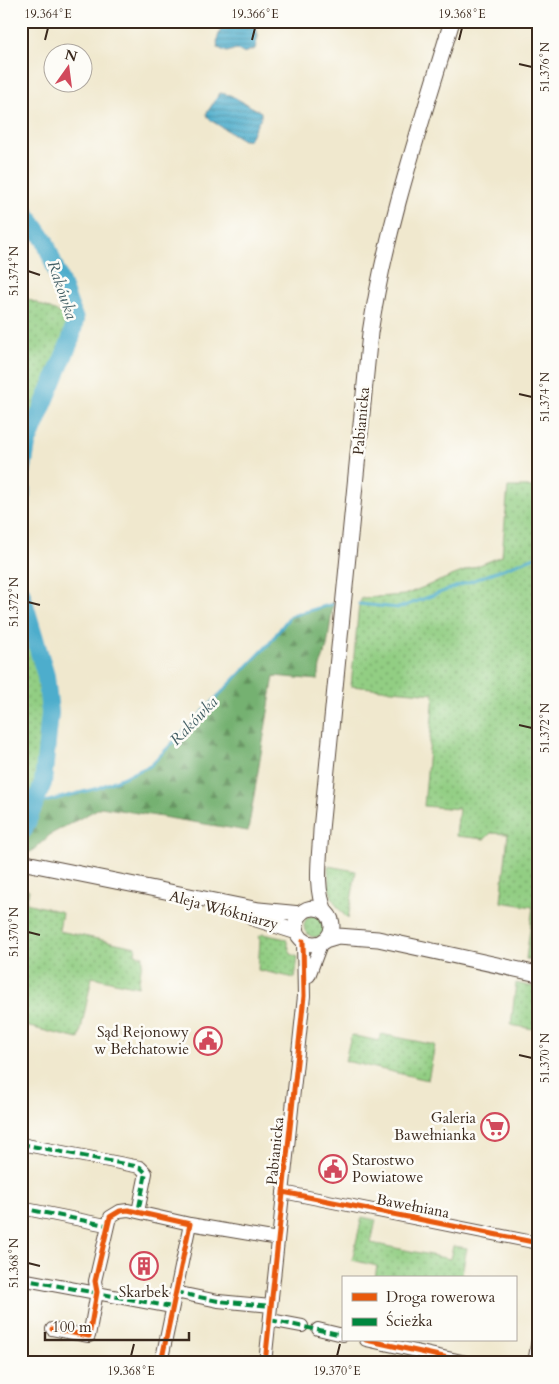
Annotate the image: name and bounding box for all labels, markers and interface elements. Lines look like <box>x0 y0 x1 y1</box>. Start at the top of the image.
text: 19.364°E <box>24 6 72 22</box>
text: 19.366°E <box>231 6 279 22</box>
text: 19.368°E <box>438 6 486 22</box>
text: 51.376°N <box>537 41 553 92</box>
north arrow <box>42 42 92 92</box>
text: N <box>63 45 79 67</box>
text: 51.374°N <box>6 245 22 296</box>
water label: Rakówka <box>42 258 82 322</box>
text: 51.374°N <box>537 371 553 422</box>
street label: Pabianicka <box>348 386 374 456</box>
text: 51.372°N <box>6 576 22 627</box>
water label: Rakówka <box>165 692 223 750</box>
text: 51.372°N <box>537 702 553 753</box>
street label: Aleja Włókniarzy <box>167 886 281 934</box>
text: 51.370°N <box>6 906 22 957</box>
place label: Sąd Rejonowy w Bełchatowie <box>94 1022 189 1059</box>
public building icon: Sąd Rejonowy w Bełchatowie <box>193 1026 223 1056</box>
text: 51.370°N <box>537 1032 553 1083</box>
place label: Galeria Bawełnianka <box>394 1108 477 1145</box>
supermarket icon: Galeria Bawełnianka <box>480 1112 510 1142</box>
street label: Pabianicka <box>261 1116 289 1186</box>
place label: Starostwo Powiatowe <box>352 1150 424 1187</box>
public building icon: Starostwo Powiatowe <box>318 1154 348 1184</box>
street label: Bawełniana <box>375 1189 452 1223</box>
text: 51.368°N <box>6 1237 22 1288</box>
building icon: Skarbek <box>129 1251 159 1281</box>
legend <box>342 1276 516 1342</box>
place label: Skarbek <box>119 1282 169 1302</box>
text: Droga rowerowa <box>386 1287 496 1307</box>
scale bar <box>45 1309 189 1341</box>
text: Ścieżka <box>386 1311 433 1331</box>
text: 100 m <box>52 1317 92 1337</box>
text: 19.368°E <box>107 1363 155 1379</box>
text: 19.370°E <box>313 1363 361 1379</box>

